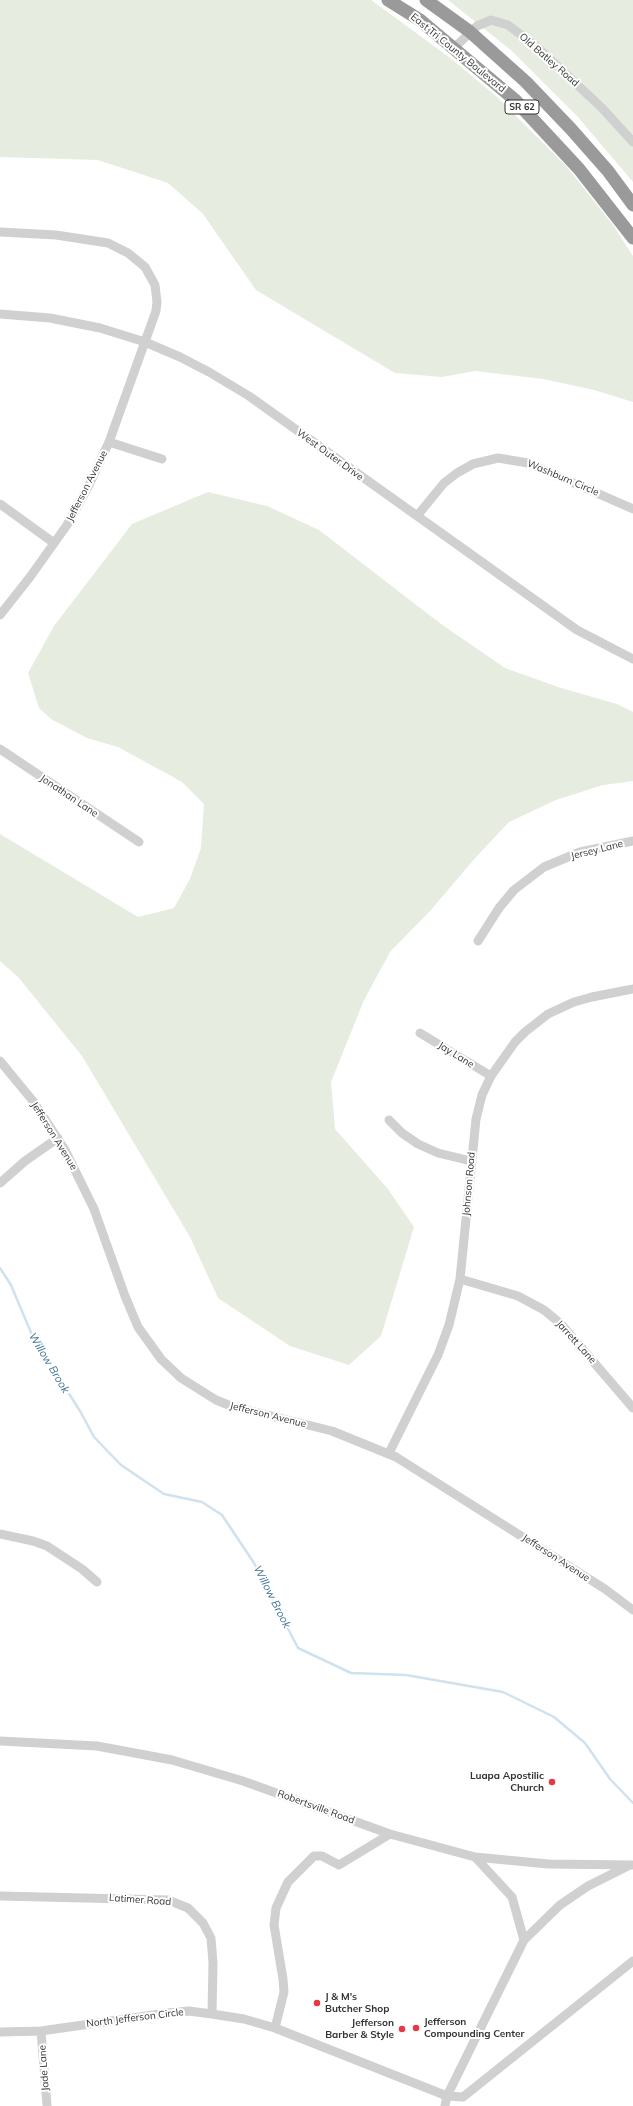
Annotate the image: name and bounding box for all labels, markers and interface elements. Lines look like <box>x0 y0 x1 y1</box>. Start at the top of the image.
street label: East Tri County Boulevard <box>408 11 508 95</box>
street label: Old Batley Road <box>517 31 581 89</box>
road number: SR 62 <box>505 100 539 114</box>
street label: West Outer Drive <box>294 427 366 483</box>
street label: Jefferson Avenue <box>64 448 110 524</box>
street label: Washburn Circle <box>525 457 601 499</box>
street label: Jonathan Lane <box>38 772 100 820</box>
street label: Jersey Lane <box>570 838 624 862</box>
street label: Jay Lane <box>436 1039 476 1071</box>
street label: Jefferson Avenue <box>28 1100 80 1172</box>
street label: Johnson Road <box>460 1151 478 1217</box>
street label: Jarrett Lane <box>553 1318 599 1366</box>
water label: Willow Brook <box>26 1330 72 1396</box>
street label: Jefferson Avenue <box>229 1400 307 1430</box>
street label: Jefferson Avenue <box>520 1532 592 1584</box>
water label: Willow Brook <box>251 1564 293 1630</box>
place label: Luapa Apostilic Church <box>470 1770 544 1794</box>
marker: Luapa Apostilic Church <box>547 1777 557 1787</box>
street label: Robertsville Road <box>276 1787 356 1827</box>
street label: Latimer Road <box>109 1892 171 1908</box>
place label: J & M's Butcher Shop <box>325 1991 389 2014</box>
marker: J & M's Butcher Shop <box>312 1998 322 2008</box>
street label: North Jefferson Circle <box>86 2006 184 2030</box>
place label: Jefferson Compounding Center <box>424 2016 524 2040</box>
place label: Jefferson Barber & Style <box>325 2017 394 2040</box>
marker: Jefferson Compounding Center <box>411 2023 421 2033</box>
marker: Jefferson Barber & Style <box>397 2024 407 2034</box>
street label: Jade Lane <box>36 2045 52 2091</box>

